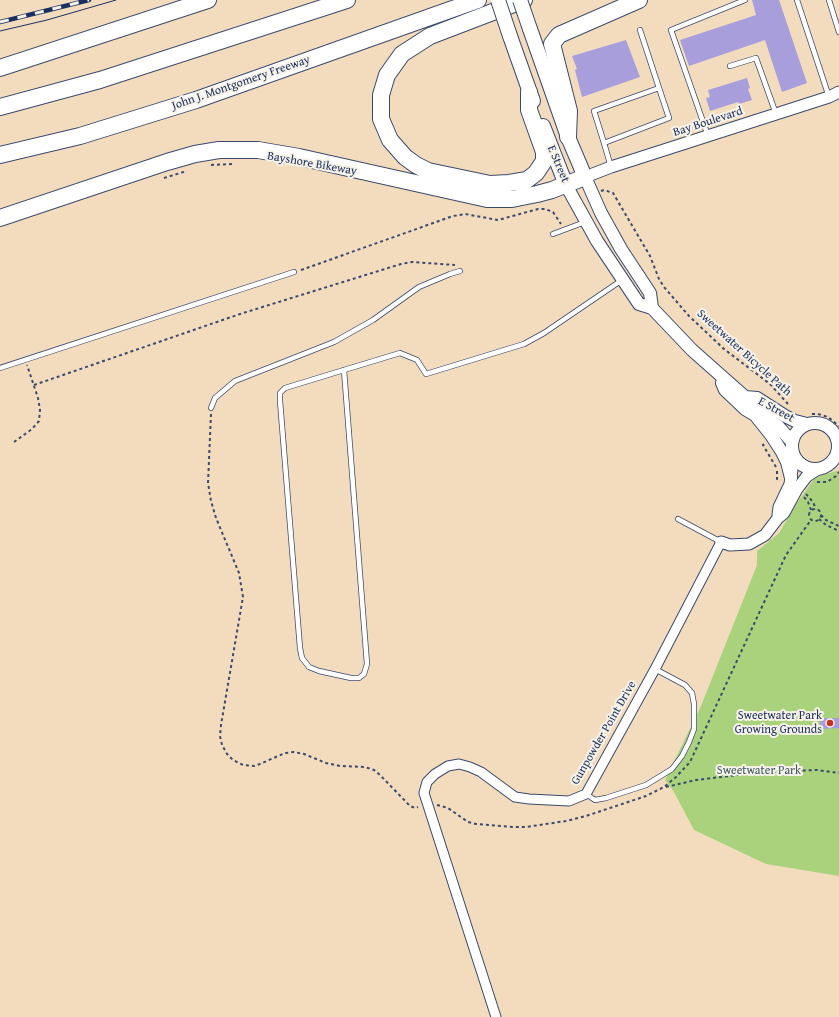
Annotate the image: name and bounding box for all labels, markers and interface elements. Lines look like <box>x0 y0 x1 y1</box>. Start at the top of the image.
street label: John J. Montgomery Freeway <box>170 53 312 113</box>
street label: Bay Boulevard <box>671 104 745 140</box>
street label: E Street <box>544 143 572 185</box>
street label: Bayshore Bikeway <box>266 149 358 179</box>
street label: Sweetwater Bicycle Path <box>694 307 794 399</box>
street label: E Street <box>755 394 797 426</box>
street label: Gunpowder Point Drive <box>568 679 640 787</box>
place label: Sweetwater Park Growing Grounds <box>735 709 822 737</box>
marker: Sweetwater Park Growing Grounds <box>825 718 835 728</box>
park label: Sweetwater Park <box>717 764 801 778</box>

